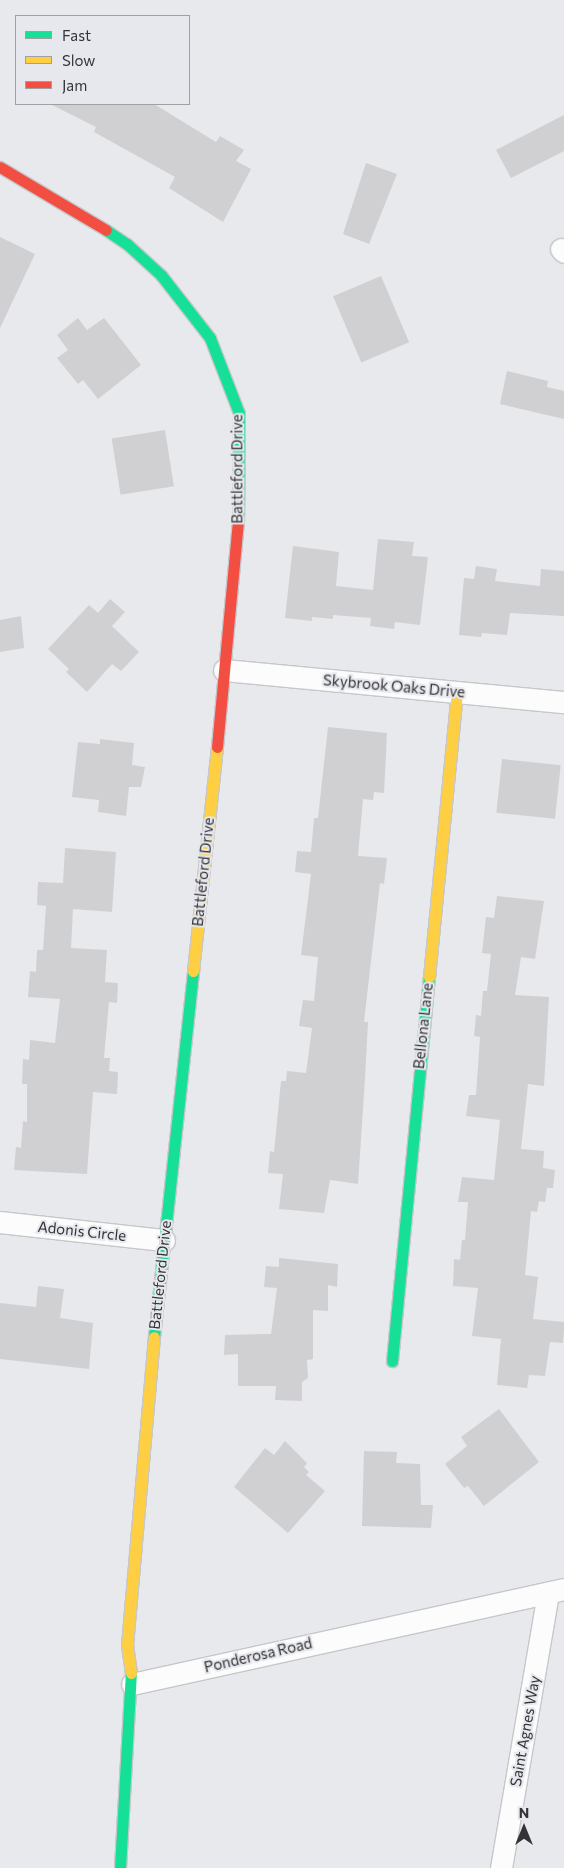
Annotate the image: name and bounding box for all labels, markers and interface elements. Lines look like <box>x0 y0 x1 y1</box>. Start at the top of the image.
legend <box>15 15 190 105</box>
text: Fast <box>62 26 91 44</box>
text: Slow <box>62 51 95 69</box>
text: Jam <box>62 76 87 94</box>
street label: Battleford Drive <box>228 414 246 524</box>
street label: Skybrook Oaks Drive <box>322 671 466 701</box>
street label: Battleford Drive <box>188 817 218 927</box>
street label: Bellona Lane <box>410 982 436 1070</box>
street label: Adonis Circle <box>37 1217 127 1245</box>
street label: Battleford Drive <box>145 1220 175 1330</box>
street label: Ponderosa Road <box>202 1634 314 1676</box>
street label: Saint Agnes Way <box>506 1674 544 1788</box>
north arrow <box>499 1803 549 1853</box>
text: N <box>519 1804 529 1821</box>

